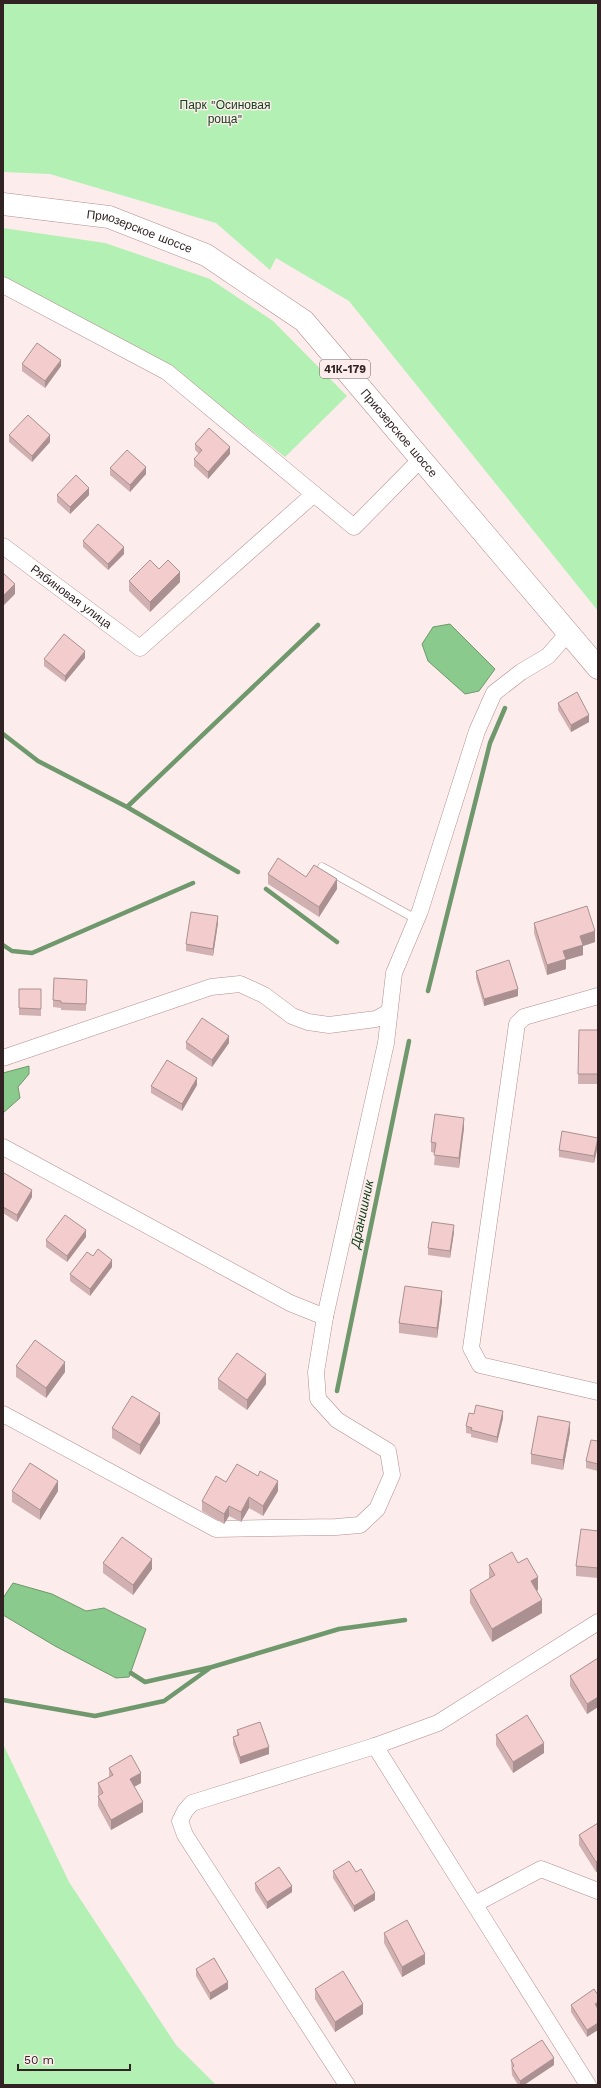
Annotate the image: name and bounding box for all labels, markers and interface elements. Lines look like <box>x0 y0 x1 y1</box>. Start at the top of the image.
park label: Парк "Осиновая роща" <box>180 98 270 126</box>
street label: Приозерское шоссе <box>86 207 195 256</box>
road number: 41К-179 <box>320 360 370 378</box>
street label: Приозерское шоссе <box>358 386 440 480</box>
street label: Рябиновая улица <box>28 562 115 632</box>
water label: Дранишник <box>347 1178 377 1251</box>
scale bar <box>18 2046 130 2072</box>
text: 50 m <box>24 2053 54 2067</box>

